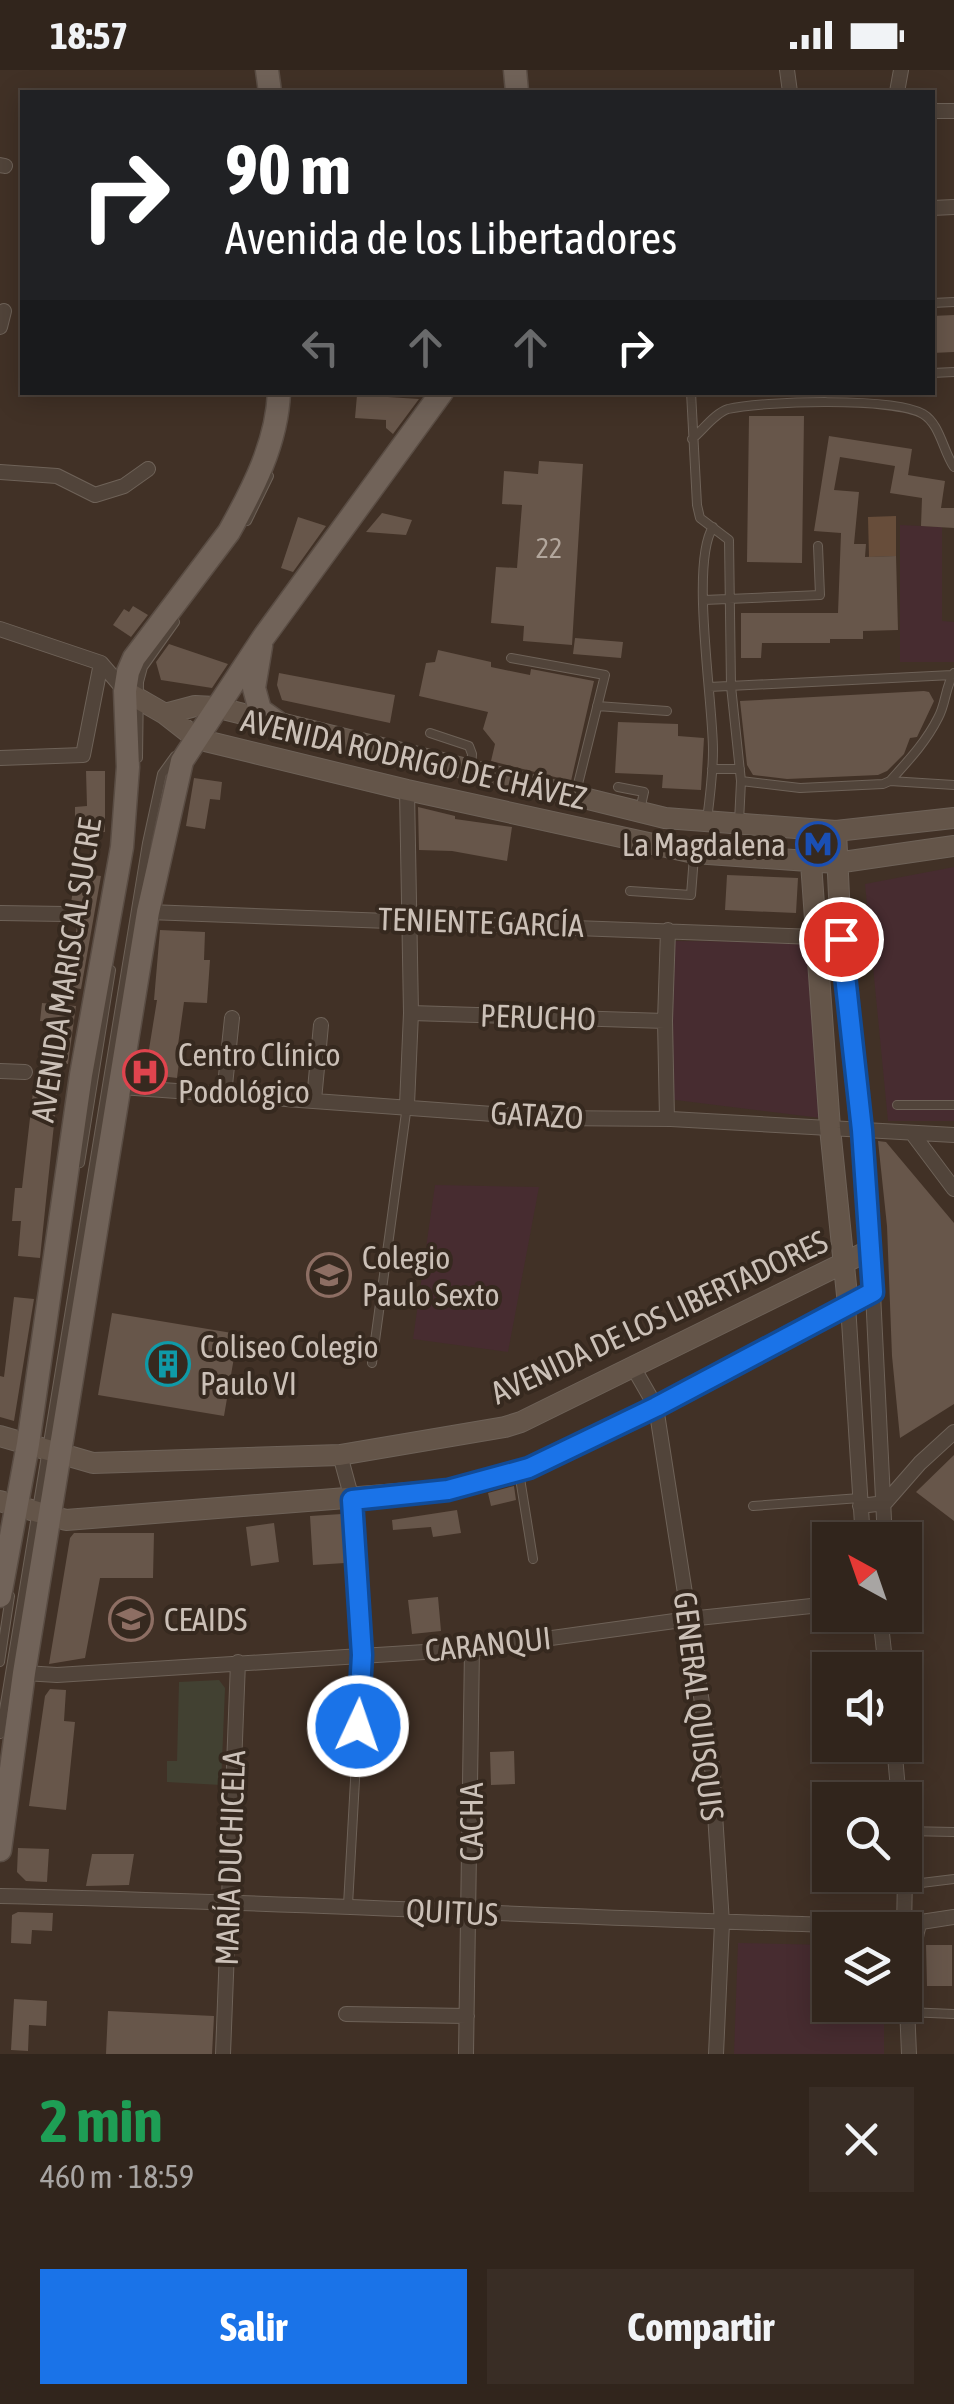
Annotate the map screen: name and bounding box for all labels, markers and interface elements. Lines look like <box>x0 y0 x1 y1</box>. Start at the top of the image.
text: 18:57 <box>50 14 128 57</box>
text: 90 m <box>225 129 351 209</box>
icon: right <box>60 130 190 260</box>
text: Avenida de los Libertadores <box>225 212 677 264</box>
icon: left <box>293 320 348 375</box>
icon: ahead <box>398 320 453 375</box>
icon: ahead <box>503 320 558 375</box>
icon: right <box>608 320 663 375</box>
house number: 22 <box>536 532 562 564</box>
street label: AVENIDA RODRIGO DE CHÁVEZ <box>238 701 590 817</box>
street label: AVENIDA MARISCAL SUCRE <box>24 815 108 1125</box>
metro station icon: La Magdalena <box>795 821 841 867</box>
place label: La Magdalena <box>622 826 786 863</box>
pin <box>799 897 884 982</box>
street label: TENIENTE GARCÍA <box>377 900 585 944</box>
icon: arrive <box>814 912 869 967</box>
street label: PERUCHO <box>479 996 597 1038</box>
place label: Centro Clínico Podológico <box>178 1036 341 1110</box>
hospital icon: Centro Clínico Podológico <box>122 1049 168 1095</box>
street label: GATAZO <box>490 1094 584 1136</box>
street label: AVENIDA DE LOS LIBERTADORES <box>485 1223 833 1411</box>
place label: Colegio Paulo Sexto <box>362 1239 499 1313</box>
school or university icon: Colegio Paulo Sexto <box>306 1252 352 1298</box>
place label: Coliseo Colegio Paulo VI <box>200 1328 379 1402</box>
building icon: Coliseo Colegio Paulo VI <box>145 1341 191 1387</box>
north arrow <box>812 1522 922 1632</box>
map controls <box>812 1522 922 2022</box>
street label: GENERAL QUISQUIS <box>667 1590 731 1822</box>
school or university icon: CEAIDS <box>108 1596 154 1642</box>
place label: CEAIDS <box>164 1601 247 1638</box>
street label: CARANQUI <box>423 1619 553 1669</box>
button: sound <box>812 1652 922 1762</box>
position arrow <box>306 1674 410 1778</box>
street label: MARÍA DUCHICELA <box>208 1749 252 1966</box>
street label: CACHA <box>453 1782 490 1861</box>
button: search <box>812 1782 922 1892</box>
street label: QUITUS <box>405 1891 499 1933</box>
button: layers <box>812 1912 922 2022</box>
text: 2 min <box>40 2086 163 2155</box>
button: close <box>809 2087 914 2192</box>
text: 460 m · 18:59 <box>40 2158 194 2195</box>
button: Salir <box>40 2269 467 2384</box>
button: Compartir <box>487 2269 914 2384</box>

